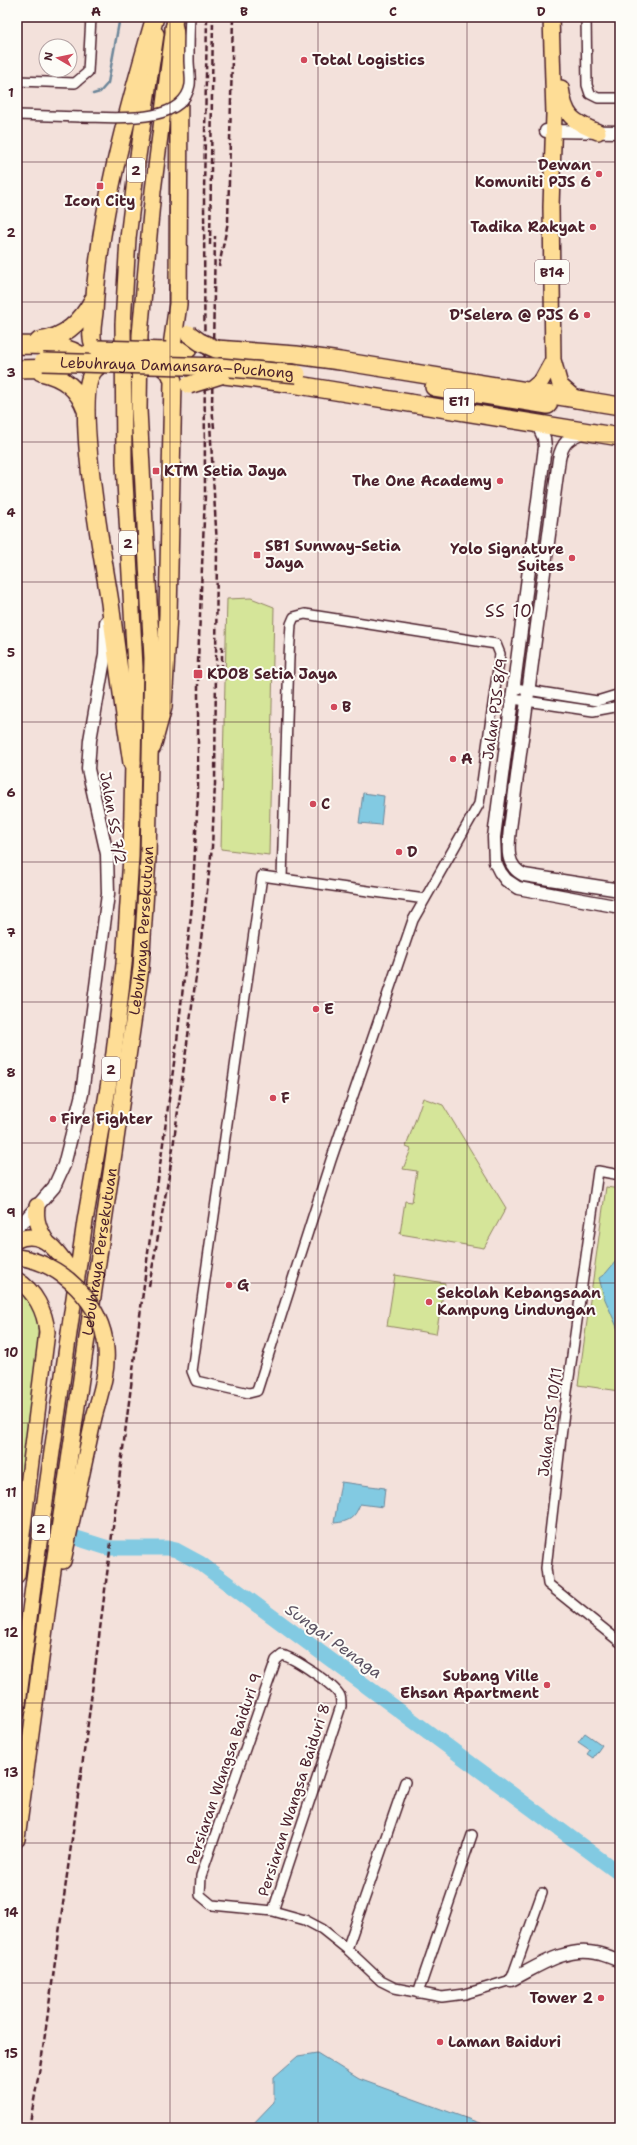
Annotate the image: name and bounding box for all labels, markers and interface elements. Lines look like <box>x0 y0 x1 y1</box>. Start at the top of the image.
text: A <box>91 3 101 20</box>
text: B <box>240 3 248 20</box>
text: C <box>389 3 397 20</box>
text: D <box>536 3 546 20</box>
north arrow <box>38 38 78 78</box>
place label: Total Logistics <box>312 50 425 70</box>
text: N <box>41 51 57 62</box>
marker: Total Logistics <box>299 55 309 65</box>
text: 1 <box>8 84 14 101</box>
place label: Dewan Komuniti PJS 6 <box>475 155 591 192</box>
road number: 2 <box>127 158 145 182</box>
marker: Dewan Komuniti PJS 6 <box>594 169 604 179</box>
marker: Icon City <box>95 181 105 191</box>
place label: Icon City <box>65 191 135 211</box>
place label: Tadika Rakyat <box>470 217 585 237</box>
marker: Tadika Rakyat <box>588 222 598 232</box>
text: 2 <box>6 224 16 241</box>
road number: B14 <box>535 260 569 284</box>
place label: D'Selera @ PJS 6 <box>449 305 579 325</box>
marker: D'Selera @ PJS 6 <box>582 310 592 320</box>
street label: Lebuhraya Damansara–Puchong <box>60 352 295 384</box>
text: 3 <box>6 364 16 381</box>
road number: E11 <box>444 389 474 413</box>
place label: KTM Setia Jaya <box>164 461 288 481</box>
marker: KTM Setia Jaya <box>151 466 161 476</box>
place label: The One Academy <box>352 471 492 491</box>
marker: The One Academy <box>495 476 505 486</box>
text: 4 <box>6 504 16 521</box>
road number: 2 <box>119 531 137 555</box>
place label: SB1 Sunway-Setia Jaya <box>265 536 401 573</box>
place label: Yolo Signature Suites <box>450 539 564 576</box>
marker: SB1 Sunway-Setia Jaya <box>252 550 262 560</box>
marker: Yolo Signature Suites <box>567 553 577 563</box>
district label: SS 10 <box>485 600 533 622</box>
text: 5 <box>7 644 15 661</box>
street label: Jalan PJS 8/9 <box>478 657 512 761</box>
place label: KD08 Setia Jaya <box>207 664 338 684</box>
marker: KD08 Setia Jaya <box>192 668 204 680</box>
place label: B <box>342 697 351 717</box>
marker: B <box>329 702 339 712</box>
place label: A <box>461 749 473 769</box>
marker: A <box>448 754 458 764</box>
street label: Jalan SS 7/2 <box>95 770 131 866</box>
text: 6 <box>6 784 16 801</box>
place label: C <box>321 794 330 814</box>
marker: C <box>308 799 318 809</box>
place label: D <box>407 842 418 862</box>
street label: Lebuhraya Persekutuan <box>124 846 158 1016</box>
marker: D <box>394 847 404 857</box>
text: 7 <box>6 924 16 941</box>
place label: E <box>324 999 334 1019</box>
marker: E <box>311 1004 321 1014</box>
road number: 2 <box>102 1057 120 1081</box>
text: 8 <box>6 1064 16 1081</box>
place label: F <box>281 1088 290 1108</box>
marker: F <box>268 1093 278 1103</box>
place label: Fire Fighter <box>61 1109 153 1129</box>
marker: Fire Fighter <box>48 1114 58 1124</box>
street label: Lebuhraya Persekutuan <box>77 1166 122 1337</box>
text: 9 <box>6 1204 16 1221</box>
place label: G <box>237 1275 249 1295</box>
marker: G <box>224 1280 234 1290</box>
place label: Sekolah Kebangsaan Kampung Lindungan <box>437 1283 601 1320</box>
marker: Sekolah Kebangsaan Kampung Lindungan <box>424 1297 434 1307</box>
text: 10 <box>4 1344 18 1361</box>
street label: Jalan PJS 10/11 <box>533 1366 567 1478</box>
text: 11 <box>5 1484 17 1501</box>
road number: 2 <box>32 1516 50 1540</box>
water label: Sungai Penaga <box>281 1599 387 1683</box>
text: 12 <box>4 1624 18 1641</box>
place label: Subang Ville Ehsan Apartment <box>400 1666 539 1703</box>
street label: Persiaran Wangsa Baiduri 9 <box>182 1670 266 1868</box>
marker: Subang Ville Ehsan Apartment <box>542 1680 552 1690</box>
street label: Persiaran Wangsa Baiduri 8 <box>253 1701 335 1899</box>
text: 13 <box>4 1764 18 1781</box>
text: 14 <box>4 1904 18 1921</box>
place label: Tower 2 <box>529 1988 593 2008</box>
marker: Tower 2 <box>596 1993 606 2003</box>
place label: Laman Baiduri <box>448 2032 561 2052</box>
marker: Laman Baiduri <box>435 2037 445 2047</box>
text: 15 <box>4 2045 18 2062</box>

